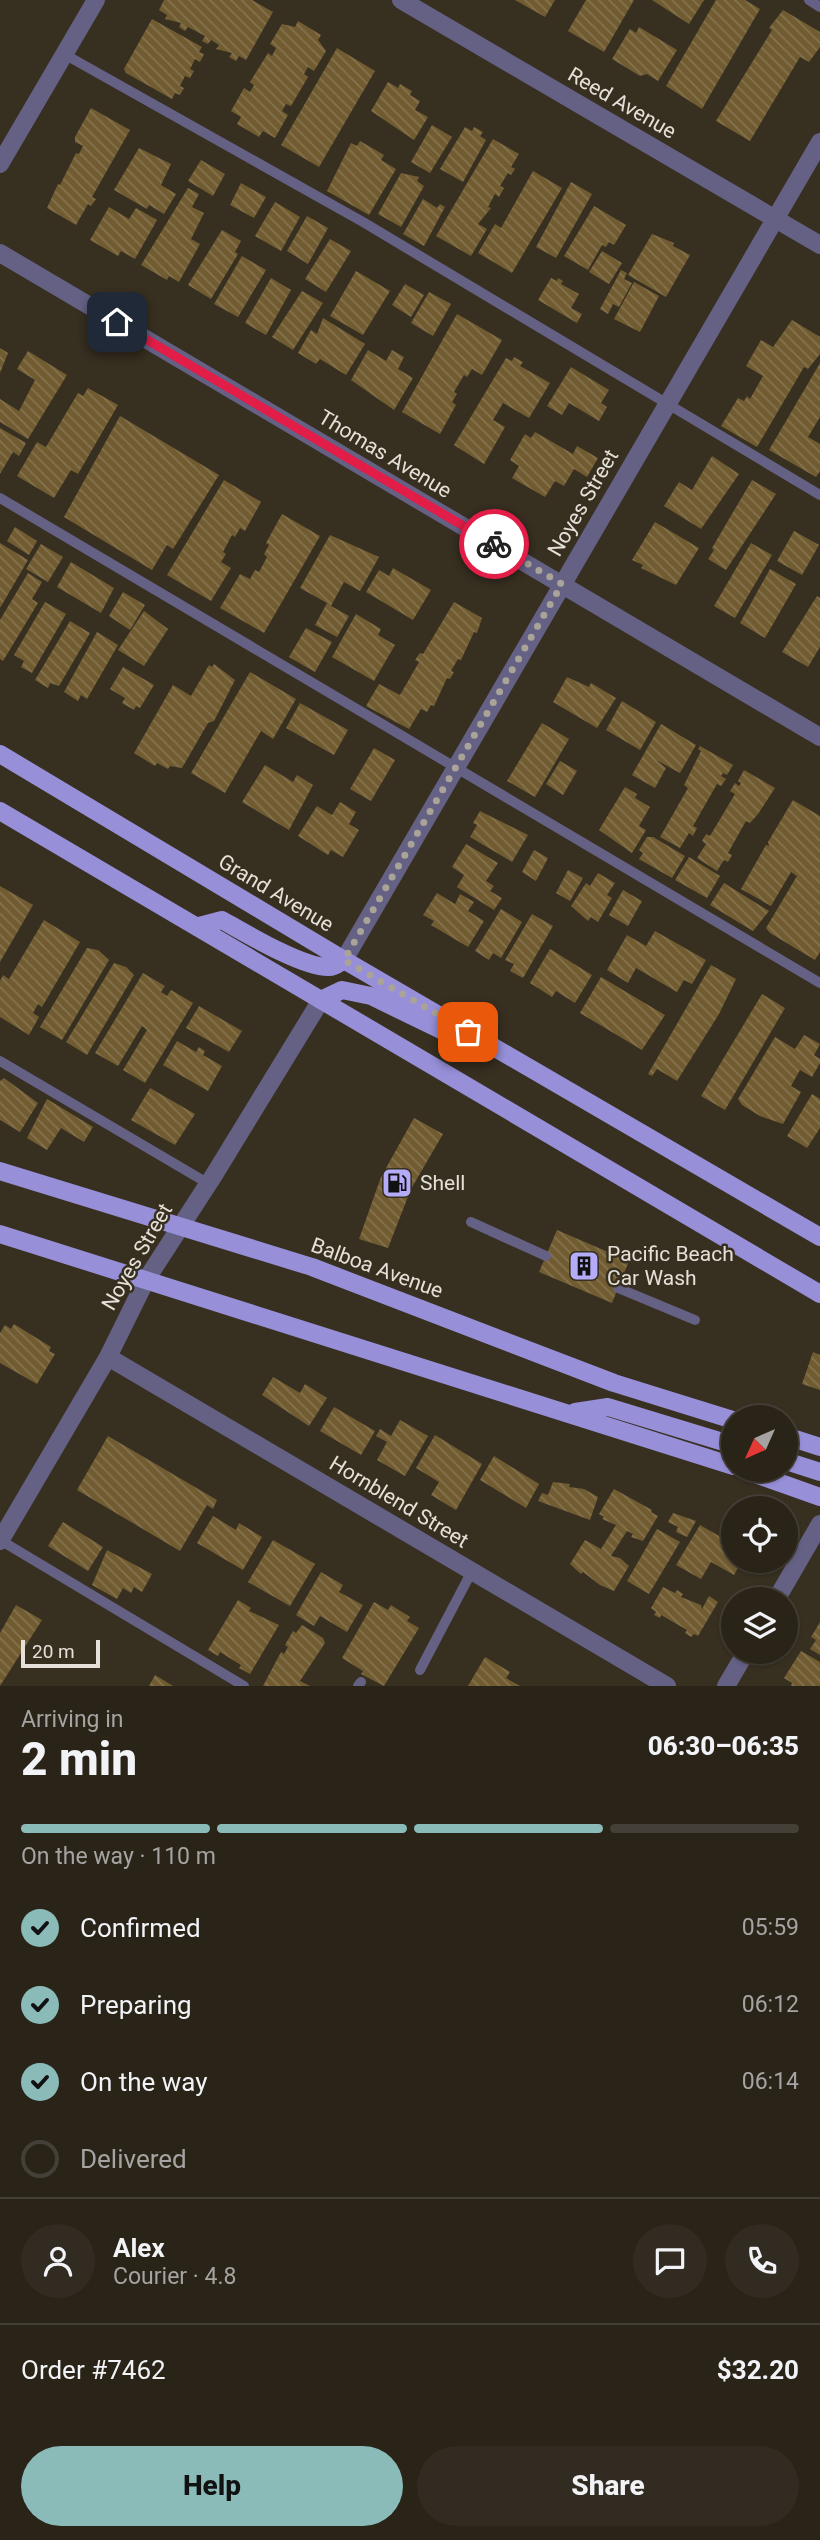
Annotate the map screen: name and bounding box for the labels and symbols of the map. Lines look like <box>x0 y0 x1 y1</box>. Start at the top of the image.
street label: Reed Avenue <box>564 62 680 144</box>
pin <box>87 292 147 352</box>
street label: Thomas Avenue <box>314 405 456 503</box>
street label: Noyes Street <box>543 445 623 561</box>
courier <box>459 509 529 579</box>
street label: Grand Avenue <box>214 849 338 937</box>
pin <box>438 1002 498 1062</box>
fuel station icon: Shell <box>380 1166 414 1200</box>
place label: Shell <box>420 1171 465 1195</box>
street label: Noyes Street <box>97 1199 177 1315</box>
street label: Balboa Avenue <box>308 1233 446 1303</box>
place label: Pacific Beach Car Wash <box>607 1242 734 1290</box>
building icon: Pacific Beach Car Wash <box>567 1249 601 1283</box>
north arrow <box>721 1405 798 1482</box>
street label: Hornblend Street <box>325 1451 473 1553</box>
scale bar <box>21 1637 100 1669</box>

